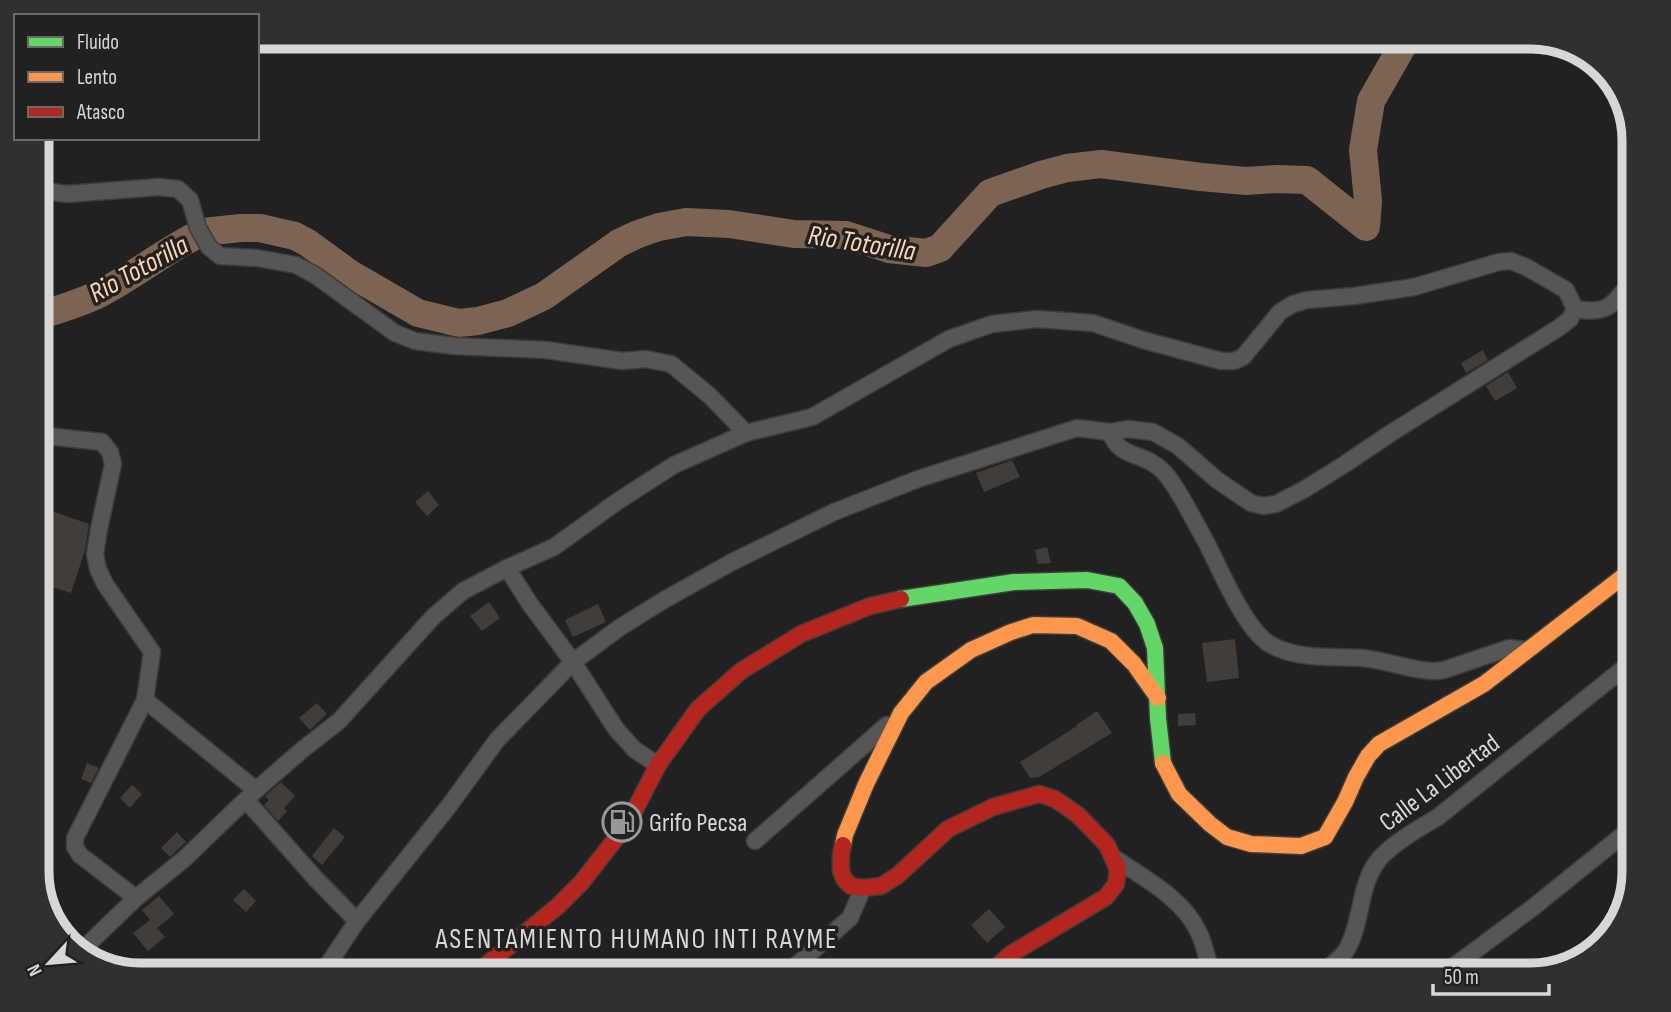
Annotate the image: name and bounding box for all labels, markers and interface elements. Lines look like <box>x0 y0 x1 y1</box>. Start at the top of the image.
legend <box>14 14 259 140</box>
text: Fluido <box>77 30 119 55</box>
text: Lento <box>77 65 117 90</box>
text: Atasco <box>76 100 125 125</box>
water label: Rio Totorilla <box>806 219 918 268</box>
water label: Rio Totorilla <box>83 228 195 310</box>
street label: Calle La Libertad <box>1374 728 1506 838</box>
fuel station icon: Grifo Pecsa <box>601 801 643 843</box>
place label: Grifo Pecsa <box>649 808 747 839</box>
district label: ASENTAMIENTO HUMANO INTI RAYME <box>434 923 839 956</box>
north arrow <box>14 928 84 998</box>
scale bar <box>1433 953 1548 997</box>
text: N <box>23 960 48 979</box>
text: 50 m <box>1444 965 1479 990</box>

